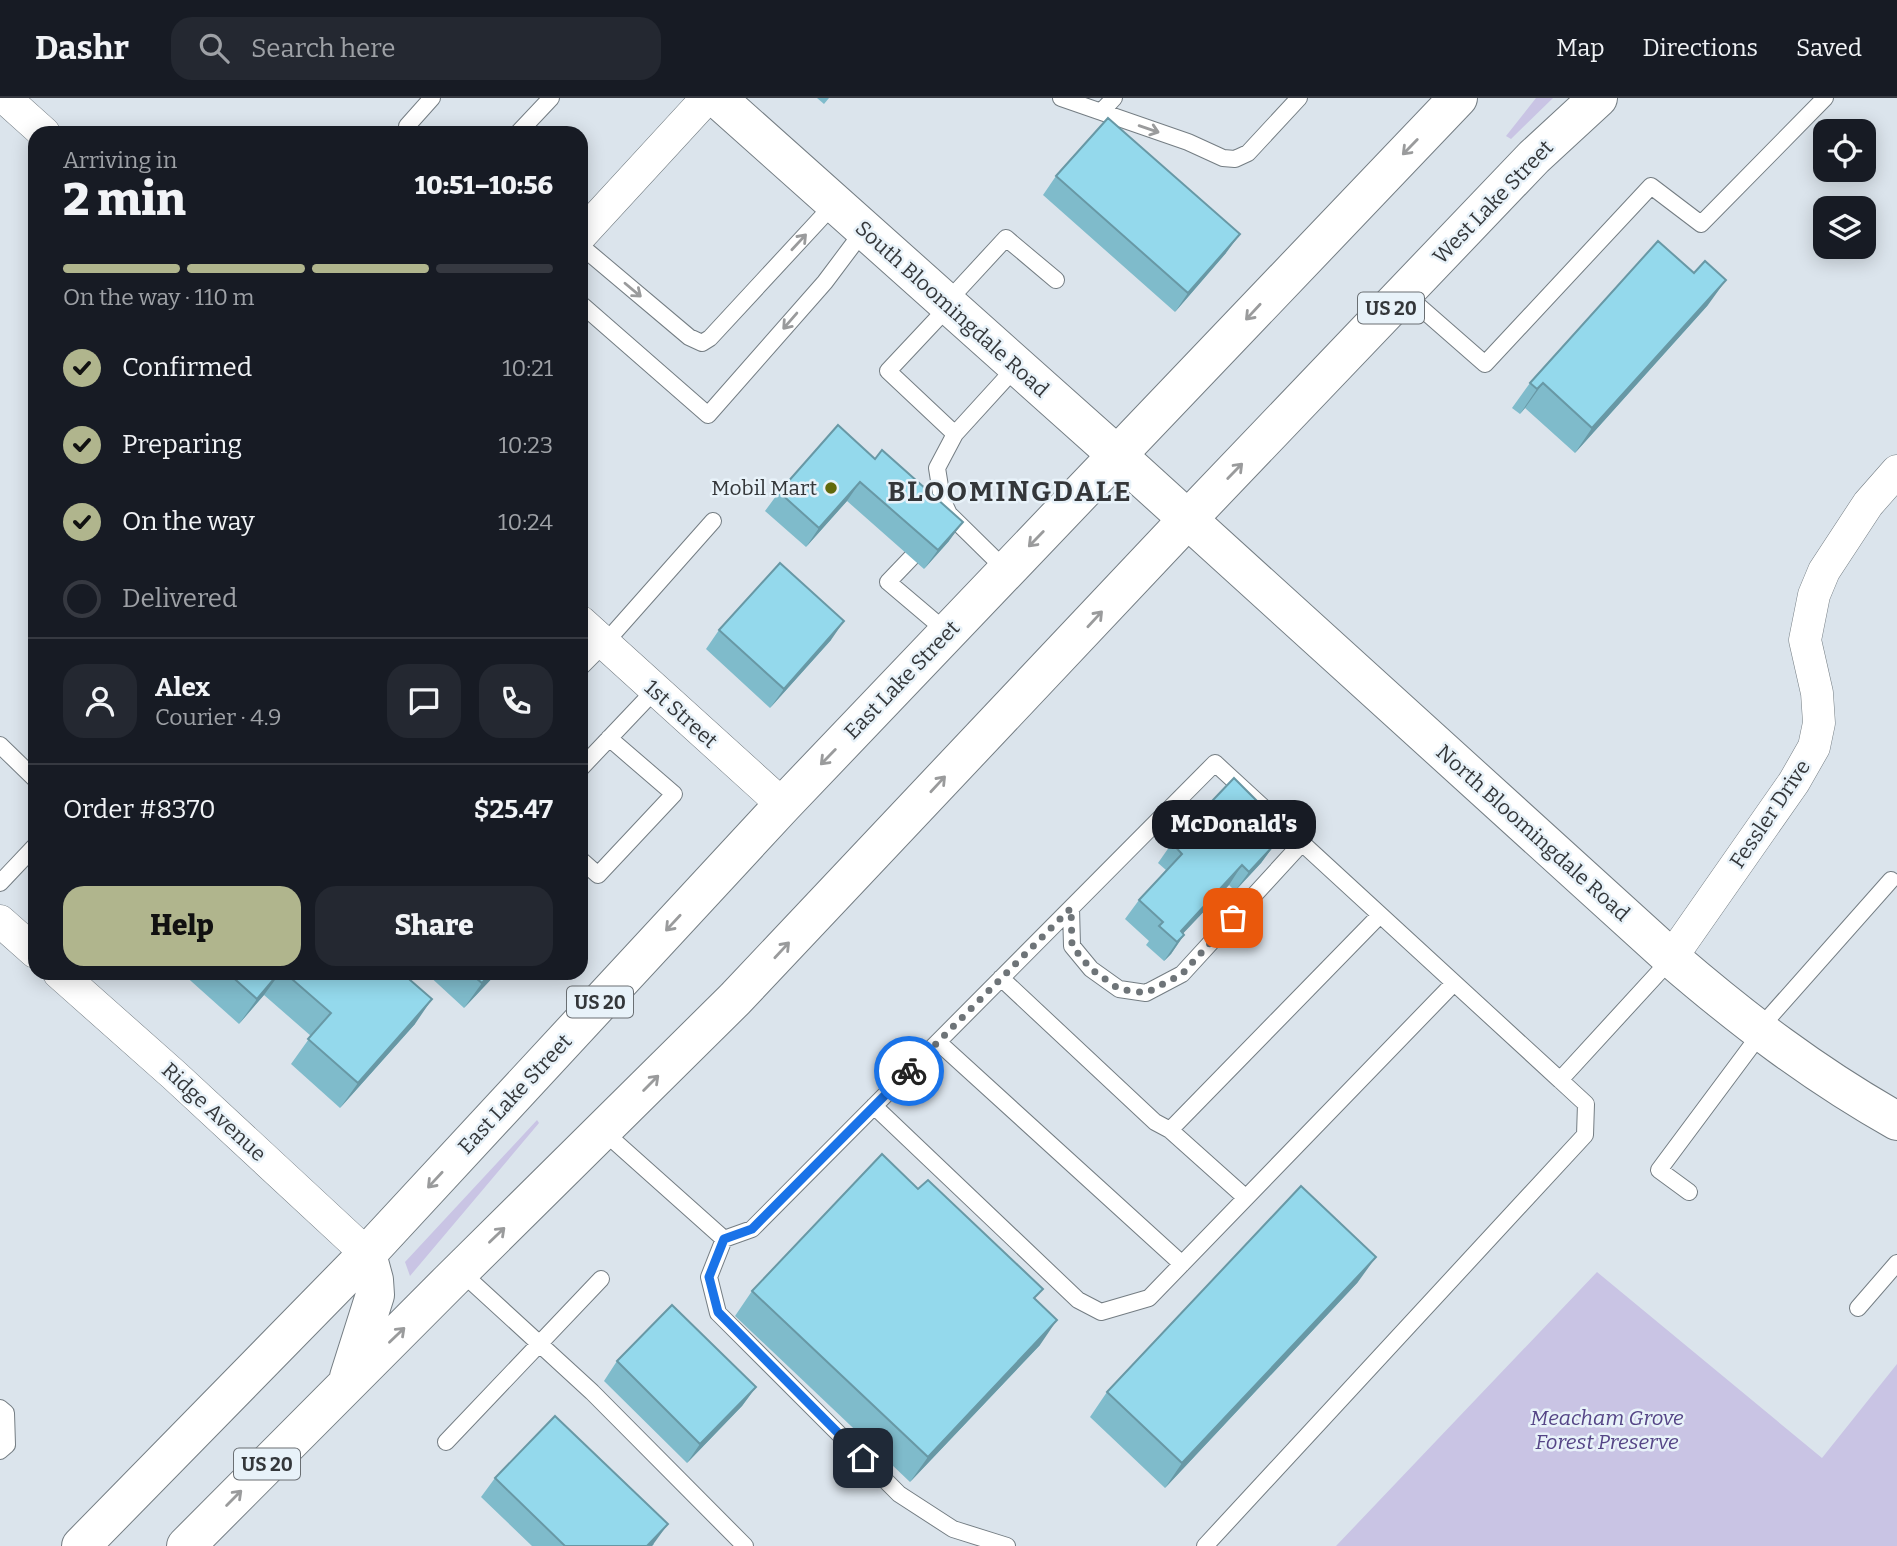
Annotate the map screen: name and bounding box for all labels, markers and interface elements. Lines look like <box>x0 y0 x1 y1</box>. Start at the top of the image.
search box <box>171 17 661 80</box>
text: Dashr <box>35 28 129 68</box>
icon: search <box>195 29 233 67</box>
text: Search here <box>251 33 395 64</box>
text: Map <box>1556 34 1605 62</box>
text: Directions <box>1643 34 1758 62</box>
text: Saved <box>1796 34 1862 62</box>
map controls <box>1813 119 1876 259</box>
button: locate <box>1813 119 1876 182</box>
one-way arrow <box>1137 124 1159 136</box>
street label: West Lake Street <box>1427 134 1559 269</box>
one-way arrow <box>1402 138 1419 155</box>
text: Arriving in <box>63 146 177 174</box>
text: 10:51–10:56 <box>415 170 553 201</box>
text: 2 min <box>63 172 186 227</box>
button: layers <box>1813 196 1876 259</box>
street label: South Bloomingdale Road <box>850 215 1054 403</box>
one-way arrow <box>791 233 807 251</box>
one-way arrow <box>624 282 642 298</box>
text: On the way · 110 m <box>63 283 255 311</box>
road number: US 20 <box>1358 292 1424 324</box>
one-way arrow <box>1245 303 1262 320</box>
one-way arrow <box>782 312 798 330</box>
icon: check <box>63 349 101 387</box>
text: Confirmed <box>122 352 252 383</box>
text: 10:21 <box>502 354 553 382</box>
icon: check <box>63 426 101 464</box>
text: Preparing <box>122 429 242 460</box>
text: 10:23 <box>498 431 553 459</box>
one-way arrow <box>1226 463 1243 480</box>
place label: Mobil Mart <box>711 475 817 501</box>
district label: BLOOMINGDALE <box>888 475 1133 508</box>
marker: Mobil Mart <box>823 480 839 496</box>
icon: check <box>63 503 101 541</box>
text: On the way <box>122 506 255 537</box>
text: 10:24 <box>498 508 553 536</box>
one-way arrow <box>1027 531 1044 548</box>
text: Delivered <box>122 583 237 614</box>
one-way arrow <box>1086 611 1103 628</box>
street label: East Lake Street <box>839 615 965 745</box>
button: person <box>63 664 137 738</box>
button: chat <box>387 664 461 738</box>
button: phone <box>479 664 553 738</box>
text: Alex <box>155 672 210 703</box>
street label: 1st Street <box>639 674 723 754</box>
text: Courier · 4.9 <box>155 703 282 731</box>
street label: North Bloomingdale Road <box>1431 739 1635 927</box>
one-way arrow <box>819 748 836 765</box>
street label: Fessler Drive <box>1724 755 1816 873</box>
one-way arrow <box>930 776 947 793</box>
text: Order #8370 <box>63 794 216 825</box>
text: $25.47 <box>474 794 553 825</box>
callout: McDonald's <box>1151 799 1315 848</box>
text: McDonald's <box>1171 810 1297 838</box>
button: Help <box>63 886 301 966</box>
button: Share <box>315 886 553 966</box>
pin <box>1203 888 1263 948</box>
icon: bag <box>1214 899 1252 937</box>
one-way arrow <box>664 914 681 931</box>
one-way arrow <box>774 942 791 959</box>
road number: US 20 <box>567 986 633 1018</box>
street label: East Lake Street <box>453 1028 578 1160</box>
courier <box>874 1036 944 1106</box>
icon: bike <box>890 1052 928 1090</box>
street label: Ridge Avenue <box>156 1057 272 1167</box>
one-way arrow <box>643 1075 660 1092</box>
one-way arrow <box>427 1171 443 1189</box>
one-way arrow <box>488 1227 505 1244</box>
one-way arrow <box>388 1327 405 1344</box>
park label: Meacham Grove Forest Preserve <box>1530 1405 1684 1455</box>
pin <box>833 1428 893 1488</box>
icon: home <box>844 1439 882 1477</box>
road number: US 20 <box>234 1448 300 1480</box>
one-way arrow <box>225 1489 242 1506</box>

